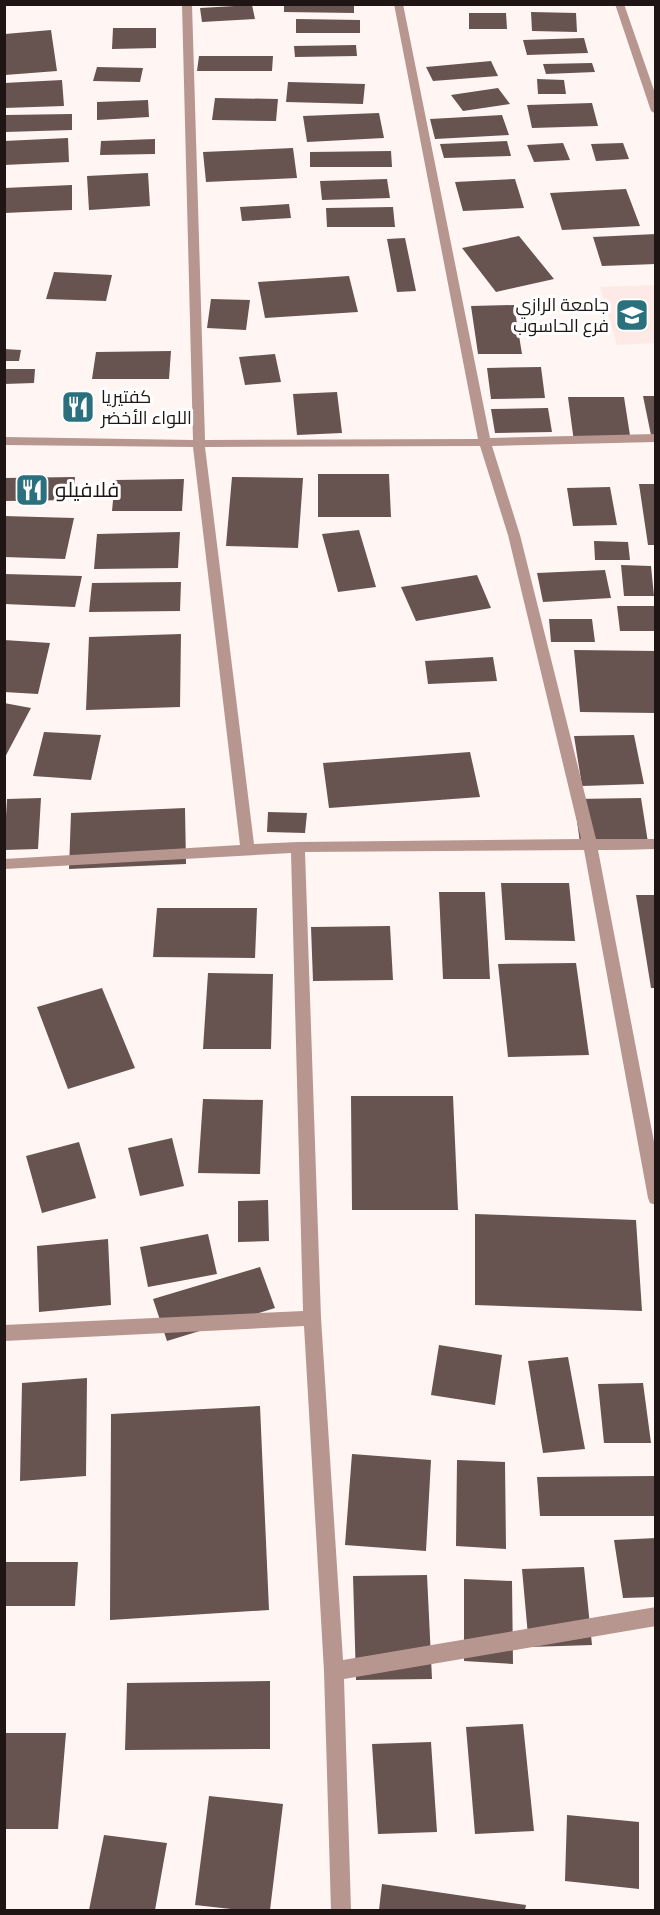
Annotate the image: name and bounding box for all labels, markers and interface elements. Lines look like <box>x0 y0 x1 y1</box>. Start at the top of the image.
place label: جامعة الرازي فرع الحاسوب <box>513 294 609 338</box>
school or university icon: جامعة الرازي فرع الحاسوب <box>614 297 650 333</box>
place label: كفتيريا اللواء الأخضر <box>100 386 192 429</box>
restaurant icon: كفتيريا اللواء الأخضر <box>60 389 96 425</box>
restaurant icon: فلافيلو <box>14 472 50 508</box>
place label: فلافيلو <box>55 477 119 503</box>

